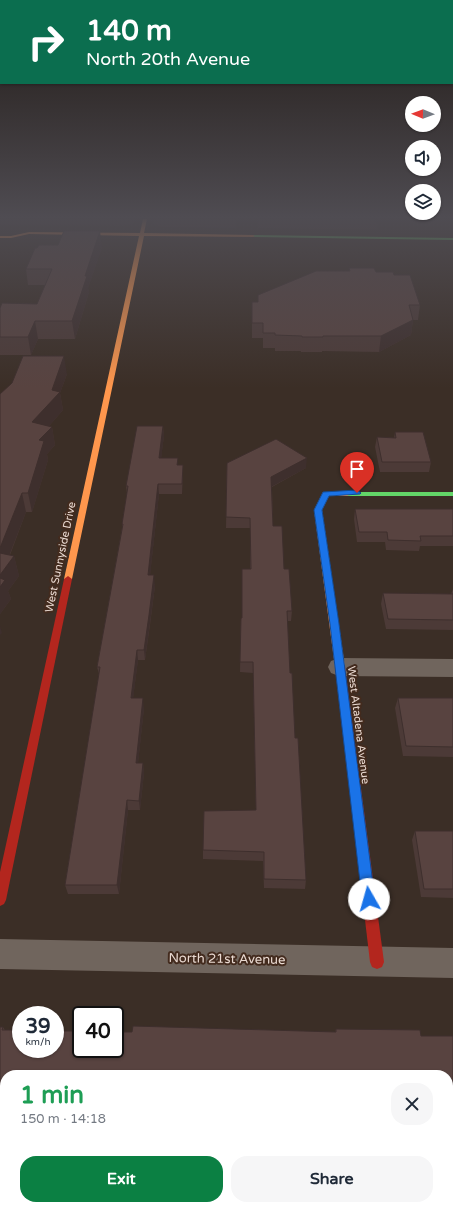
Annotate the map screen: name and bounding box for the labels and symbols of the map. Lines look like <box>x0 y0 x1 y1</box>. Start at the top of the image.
north arrow <box>405 96 441 132</box>
pin <box>340 452 374 493</box>
street label: West Sunnyside Drive <box>42 501 79 614</box>
street label: West Altadena Avenue <box>345 665 372 785</box>
position arrow <box>348 878 390 920</box>
street label: North 21st Avenue <box>168 950 286 968</box>
speed limit sign: 40 <box>72 1006 124 1058</box>

